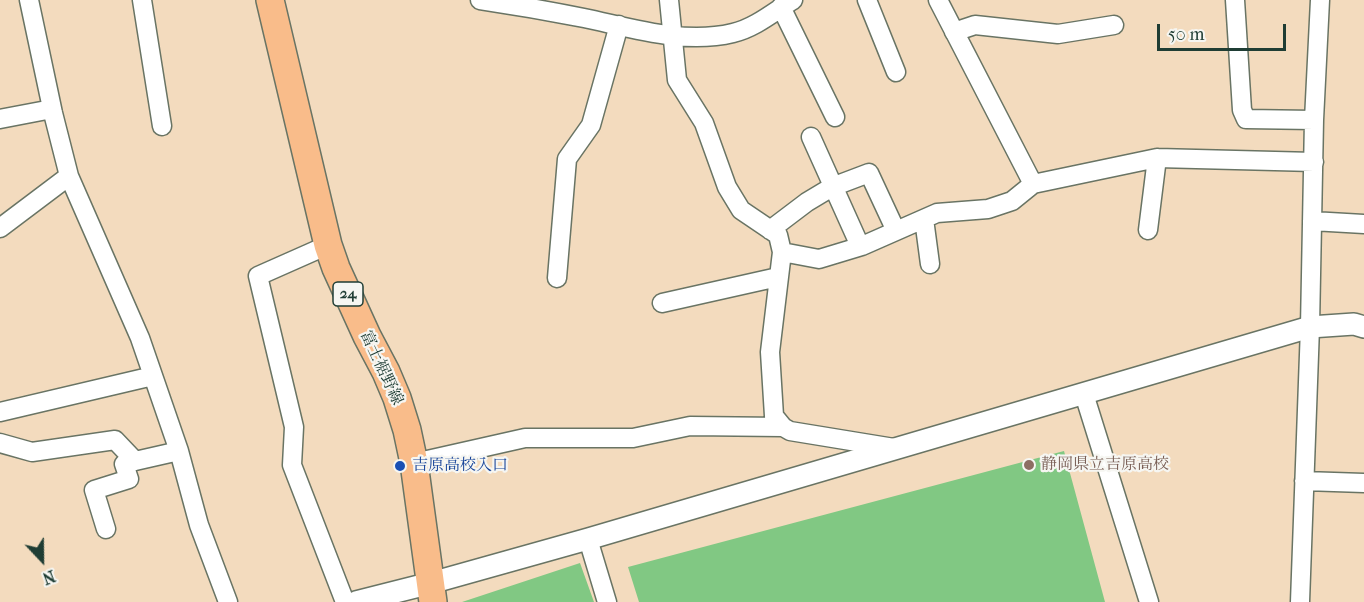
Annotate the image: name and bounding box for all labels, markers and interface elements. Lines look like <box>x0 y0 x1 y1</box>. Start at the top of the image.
scale bar <box>1160 12 1289 50</box>
text: 50 m <box>1168 24 1204 45</box>
road number: 24 <box>333 282 363 306</box>
street label: 富士裾野線 <box>355 328 407 408</box>
place label: 静岡県立吉原高校 <box>1041 455 1169 475</box>
place label: 吉原高校入口 <box>412 456 508 476</box>
marker: 静岡県立吉原高校 <box>1022 458 1036 472</box>
marker: 吉原高校入口 <box>393 459 407 473</box>
north arrow <box>12 530 72 590</box>
text: N <box>40 566 58 588</box>

